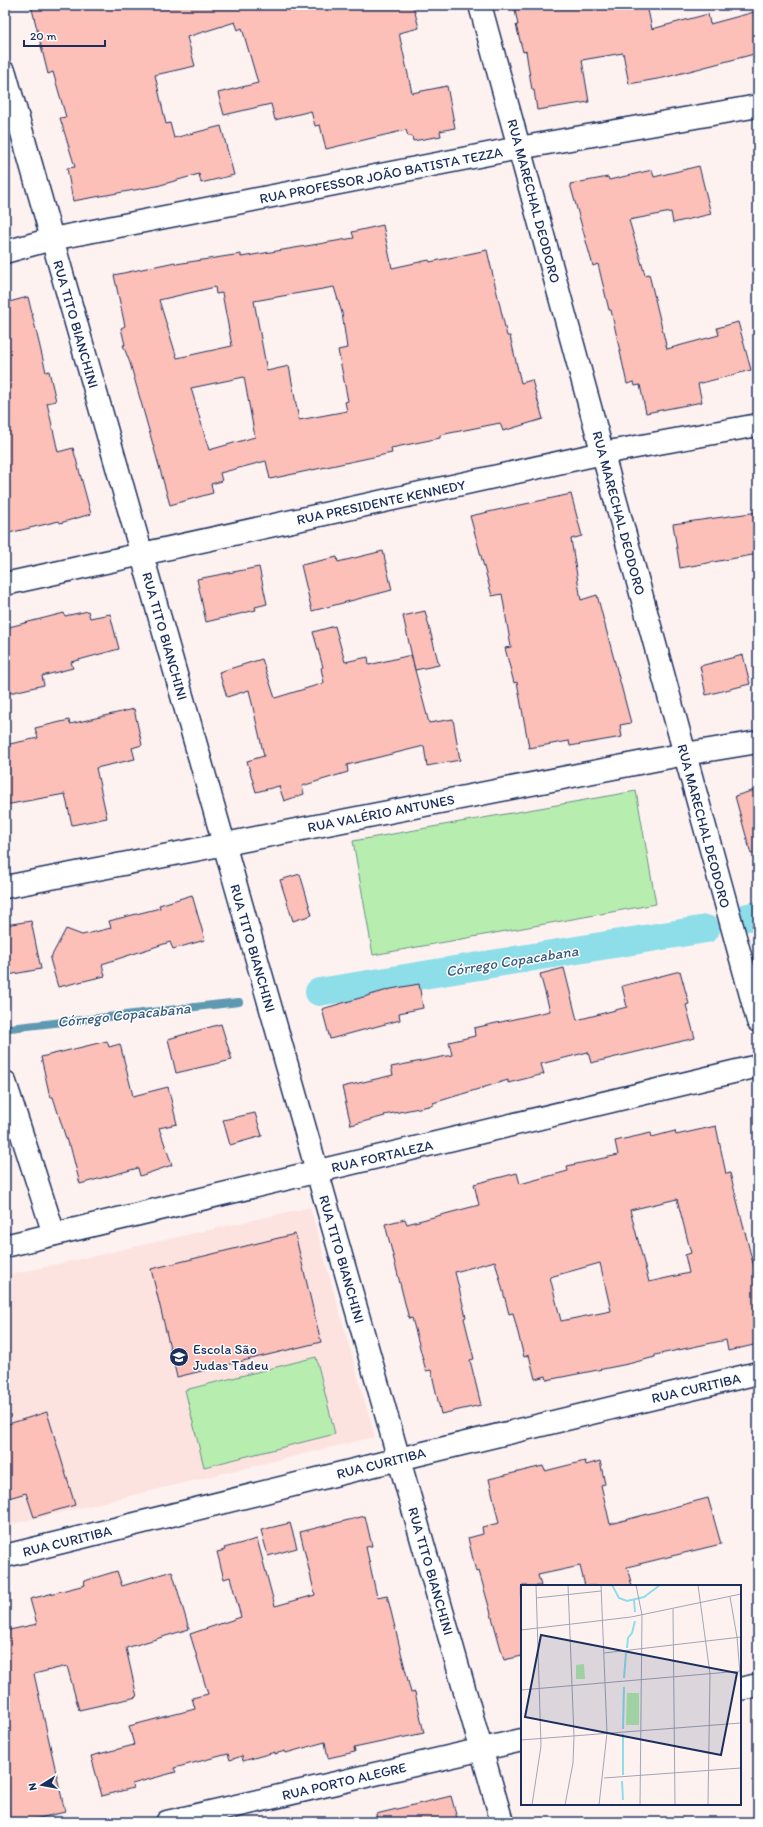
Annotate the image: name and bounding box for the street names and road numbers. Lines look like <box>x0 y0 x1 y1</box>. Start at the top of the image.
street label: RUA MARECHAL DEODORO <box>503 117 564 285</box>
street label: RUA PROFESSOR JOÃO BATISTA TEZZA <box>258 144 504 207</box>
street label: RUA TITO BIANCHINI <box>49 258 102 390</box>
street label: RUA MARECHAL DEODORO <box>588 429 649 597</box>
street label: RUA PRESIDENTE KENNEDY <box>295 476 467 529</box>
street label: RUA TITO BIANCHINI <box>138 570 191 702</box>
street label: RUA MARECHAL DEODORO <box>673 742 734 910</box>
street label: RUA VALÉRIO ANTUNES <box>306 791 456 836</box>
street label: RUA TITO BIANCHINI <box>226 882 279 1014</box>
street label: RUA FORTALEZA <box>330 1137 435 1176</box>
street label: RUA TITO BIANCHINI <box>315 1193 368 1325</box>
street label: RUA CURITIBA <box>650 1370 743 1407</box>
street label: RUA CURITIBA <box>335 1444 427 1483</box>
street label: RUA TITO BIANCHINI <box>404 1505 457 1637</box>
street label: RUA CURITIBA <box>21 1522 113 1561</box>
street label: RUA PORTO ALEGRE <box>280 1759 408 1804</box>

